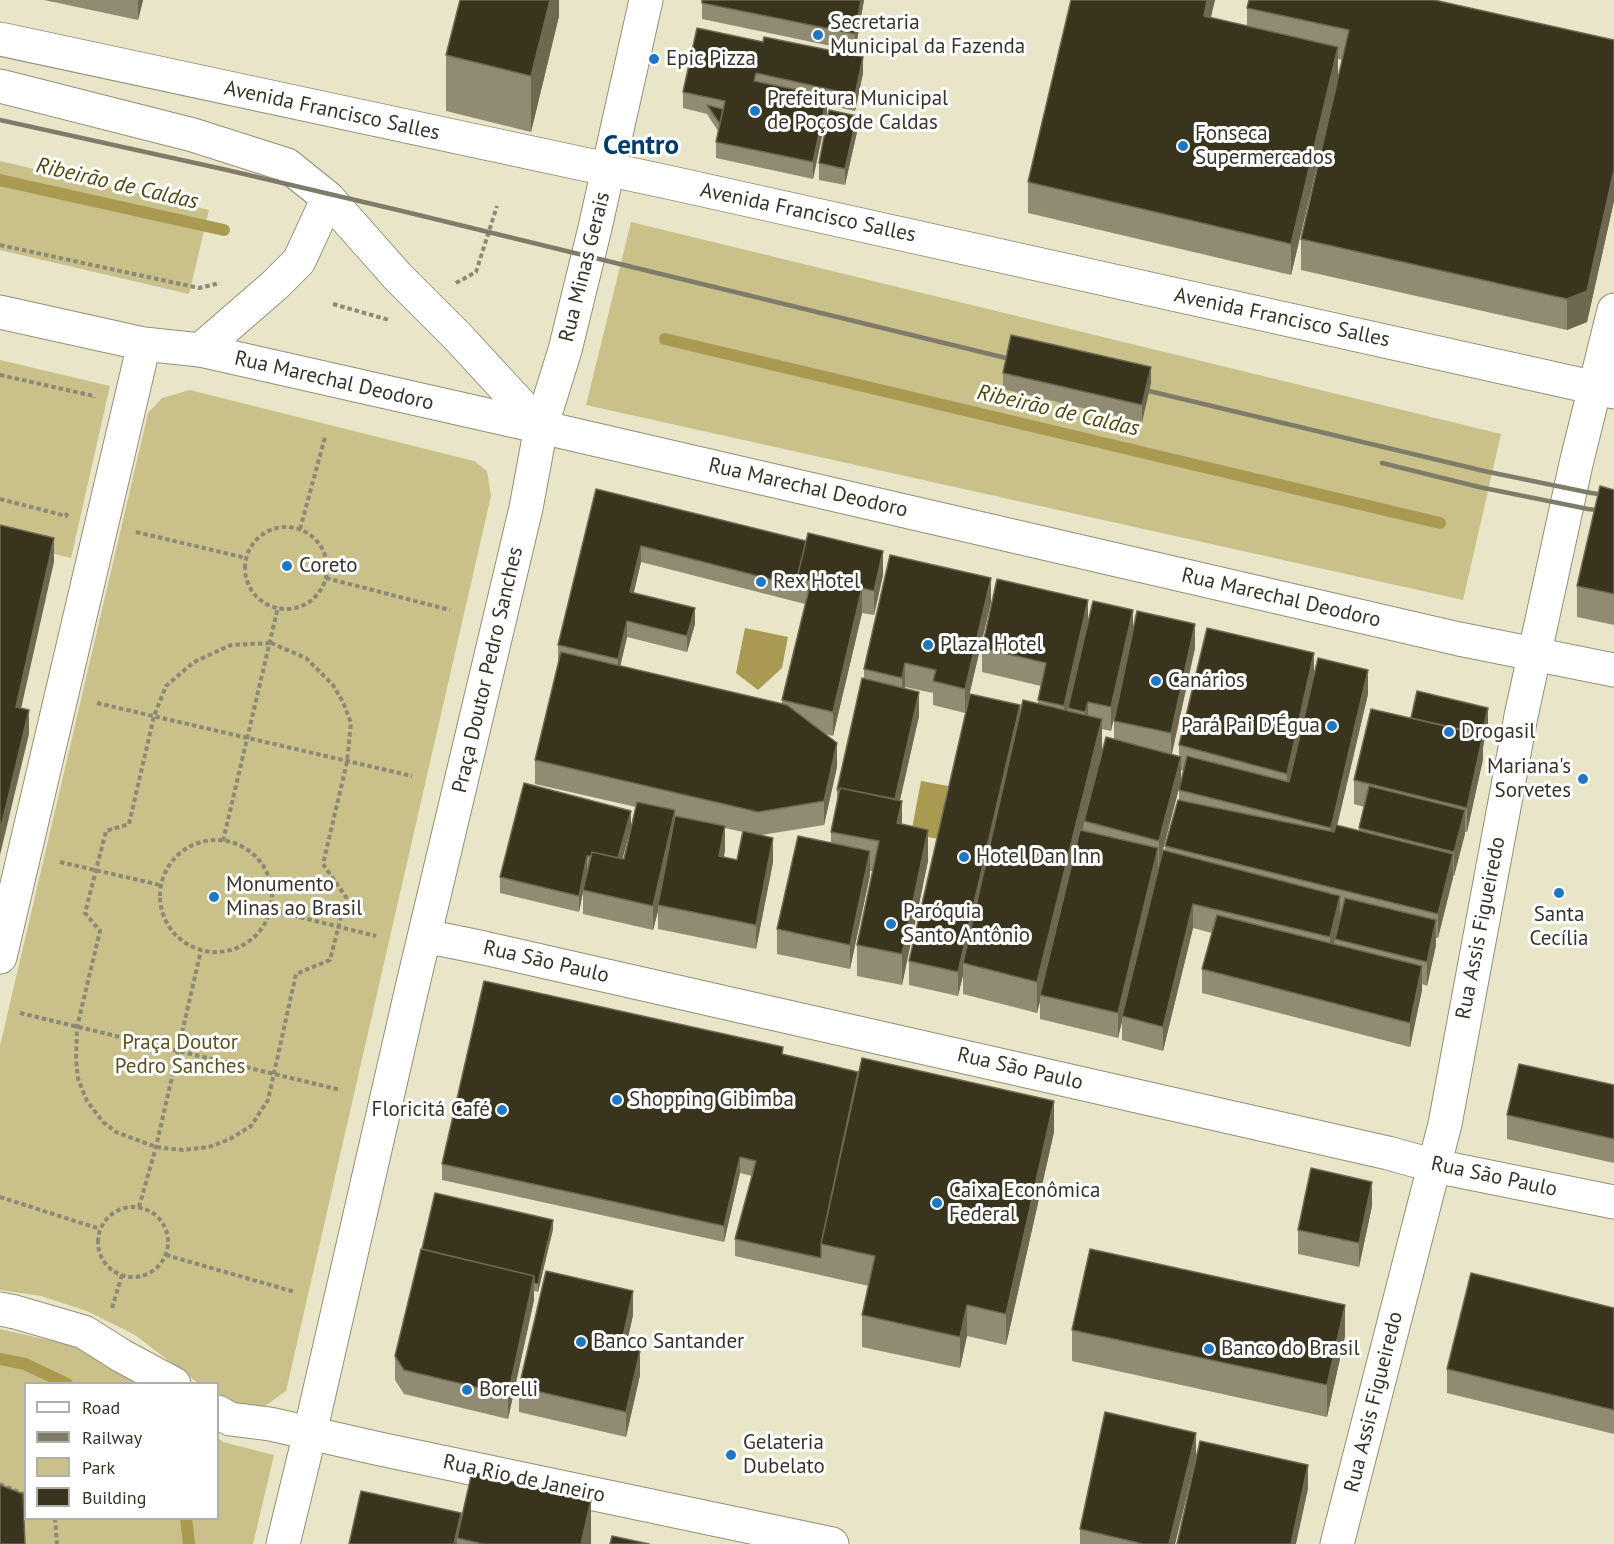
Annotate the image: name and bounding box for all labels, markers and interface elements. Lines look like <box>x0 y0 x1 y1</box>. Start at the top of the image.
place label: Secretaria Municipal da Fazenda <box>830 10 1025 60</box>
marker: Secretaria Municipal da Fazenda <box>811 28 825 42</box>
place label: Epic Pizza <box>666 46 756 72</box>
marker: Epic Pizza <box>647 52 661 66</box>
street label: Avenida Francisco Salles <box>222 76 442 146</box>
place label: Prefeitura Municipal de Poços de Caldas <box>767 86 948 136</box>
marker: Prefeitura Municipal de Poços de Caldas <box>748 104 762 118</box>
place label: Fonseca Supermercados <box>1195 121 1333 171</box>
district label: Centro <box>603 130 679 162</box>
marker: Fonseca Supermercados <box>1176 139 1190 153</box>
water label: Ribeirão de Caldas <box>33 153 201 215</box>
street label: Avenida Francisco Salles <box>698 178 918 248</box>
street label: Rua Minas Gerais <box>554 189 616 345</box>
street label: Avenida Francisco Salles <box>1172 283 1392 353</box>
street label: Rua Marechal Deodoro <box>232 346 436 416</box>
water label: Ribeirão de Caldas <box>974 380 1142 442</box>
street label: Rua Marechal Deodoro <box>706 453 910 523</box>
street label: Praça Doutor Pedro Sanches <box>447 545 529 795</box>
place label: Coreto <box>299 553 357 579</box>
marker: Coreto <box>280 559 294 573</box>
street label: Rua Marechal Deodoro <box>1179 563 1383 633</box>
place label: Rex Hotel <box>773 569 860 595</box>
marker: Rex Hotel <box>754 575 768 589</box>
place label: Plaza Hotel <box>940 632 1043 658</box>
marker: Plaza Hotel <box>921 638 935 652</box>
place label: Canários <box>1168 668 1245 694</box>
marker: Canários <box>1149 674 1163 688</box>
place label: Pará Pai D'Égua <box>1181 713 1320 739</box>
marker: Pará Pai D'Égua <box>1325 719 1339 733</box>
place label: Drogasil <box>1461 719 1535 745</box>
marker: Drogasil <box>1442 725 1456 739</box>
place label: Mariana's Sorvetes <box>1487 754 1571 804</box>
marker: Mariana's Sorvetes <box>1576 772 1590 786</box>
street label: Rua Assis Figueiredo <box>1451 835 1511 1021</box>
place label: Hotel Dan Inn <box>976 844 1101 870</box>
marker: Hotel Dan Inn <box>957 850 971 864</box>
place label: Monumento Minas ao Brasil <box>226 872 362 922</box>
marker: Santa Cecília <box>1552 886 1566 900</box>
marker: Monumento Minas ao Brasil <box>207 890 221 904</box>
place label: Paróquia Santo Antônio <box>903 899 1030 949</box>
place label: Santa Cecília <box>1530 902 1588 952</box>
marker: Paróquia Santo Antônio <box>884 917 898 931</box>
street label: Rua São Paulo <box>481 935 611 989</box>
park label: Praça Doutor Pedro Sanches <box>115 1030 245 1080</box>
street label: Rua São Paulo <box>955 1042 1085 1096</box>
place label: Shopping Gibimba <box>629 1087 794 1113</box>
marker: Shopping Gibimba <box>610 1093 624 1107</box>
place label: Floricitá Café <box>372 1097 490 1123</box>
marker: Floricitá Café <box>495 1103 509 1117</box>
street label: Rua São Paulo <box>1429 1151 1559 1203</box>
place label: Caixa Econômica Federal <box>949 1178 1100 1228</box>
marker: Caixa Econômica Federal <box>930 1196 944 1210</box>
street label: Rua Assis Figueiredo <box>1339 1309 1409 1495</box>
place label: Banco Santander <box>593 1329 744 1355</box>
marker: Banco Santander <box>574 1335 588 1349</box>
place label: Banco do Brasil <box>1221 1336 1360 1362</box>
marker: Banco do Brasil <box>1202 1342 1216 1356</box>
place label: Borelli <box>479 1377 538 1403</box>
legend <box>24 1382 219 1520</box>
marker: Borelli <box>460 1383 474 1397</box>
text: Road <box>82 1396 120 1419</box>
text: Railway <box>82 1426 142 1449</box>
place label: Gelateria Dubelato <box>743 1430 825 1480</box>
marker: Gelateria Dubelato <box>724 1448 738 1462</box>
street label: Rua Rio de Janeiro <box>441 1450 607 1508</box>
text: Park <box>82 1456 115 1479</box>
text: Building <box>82 1486 146 1509</box>

